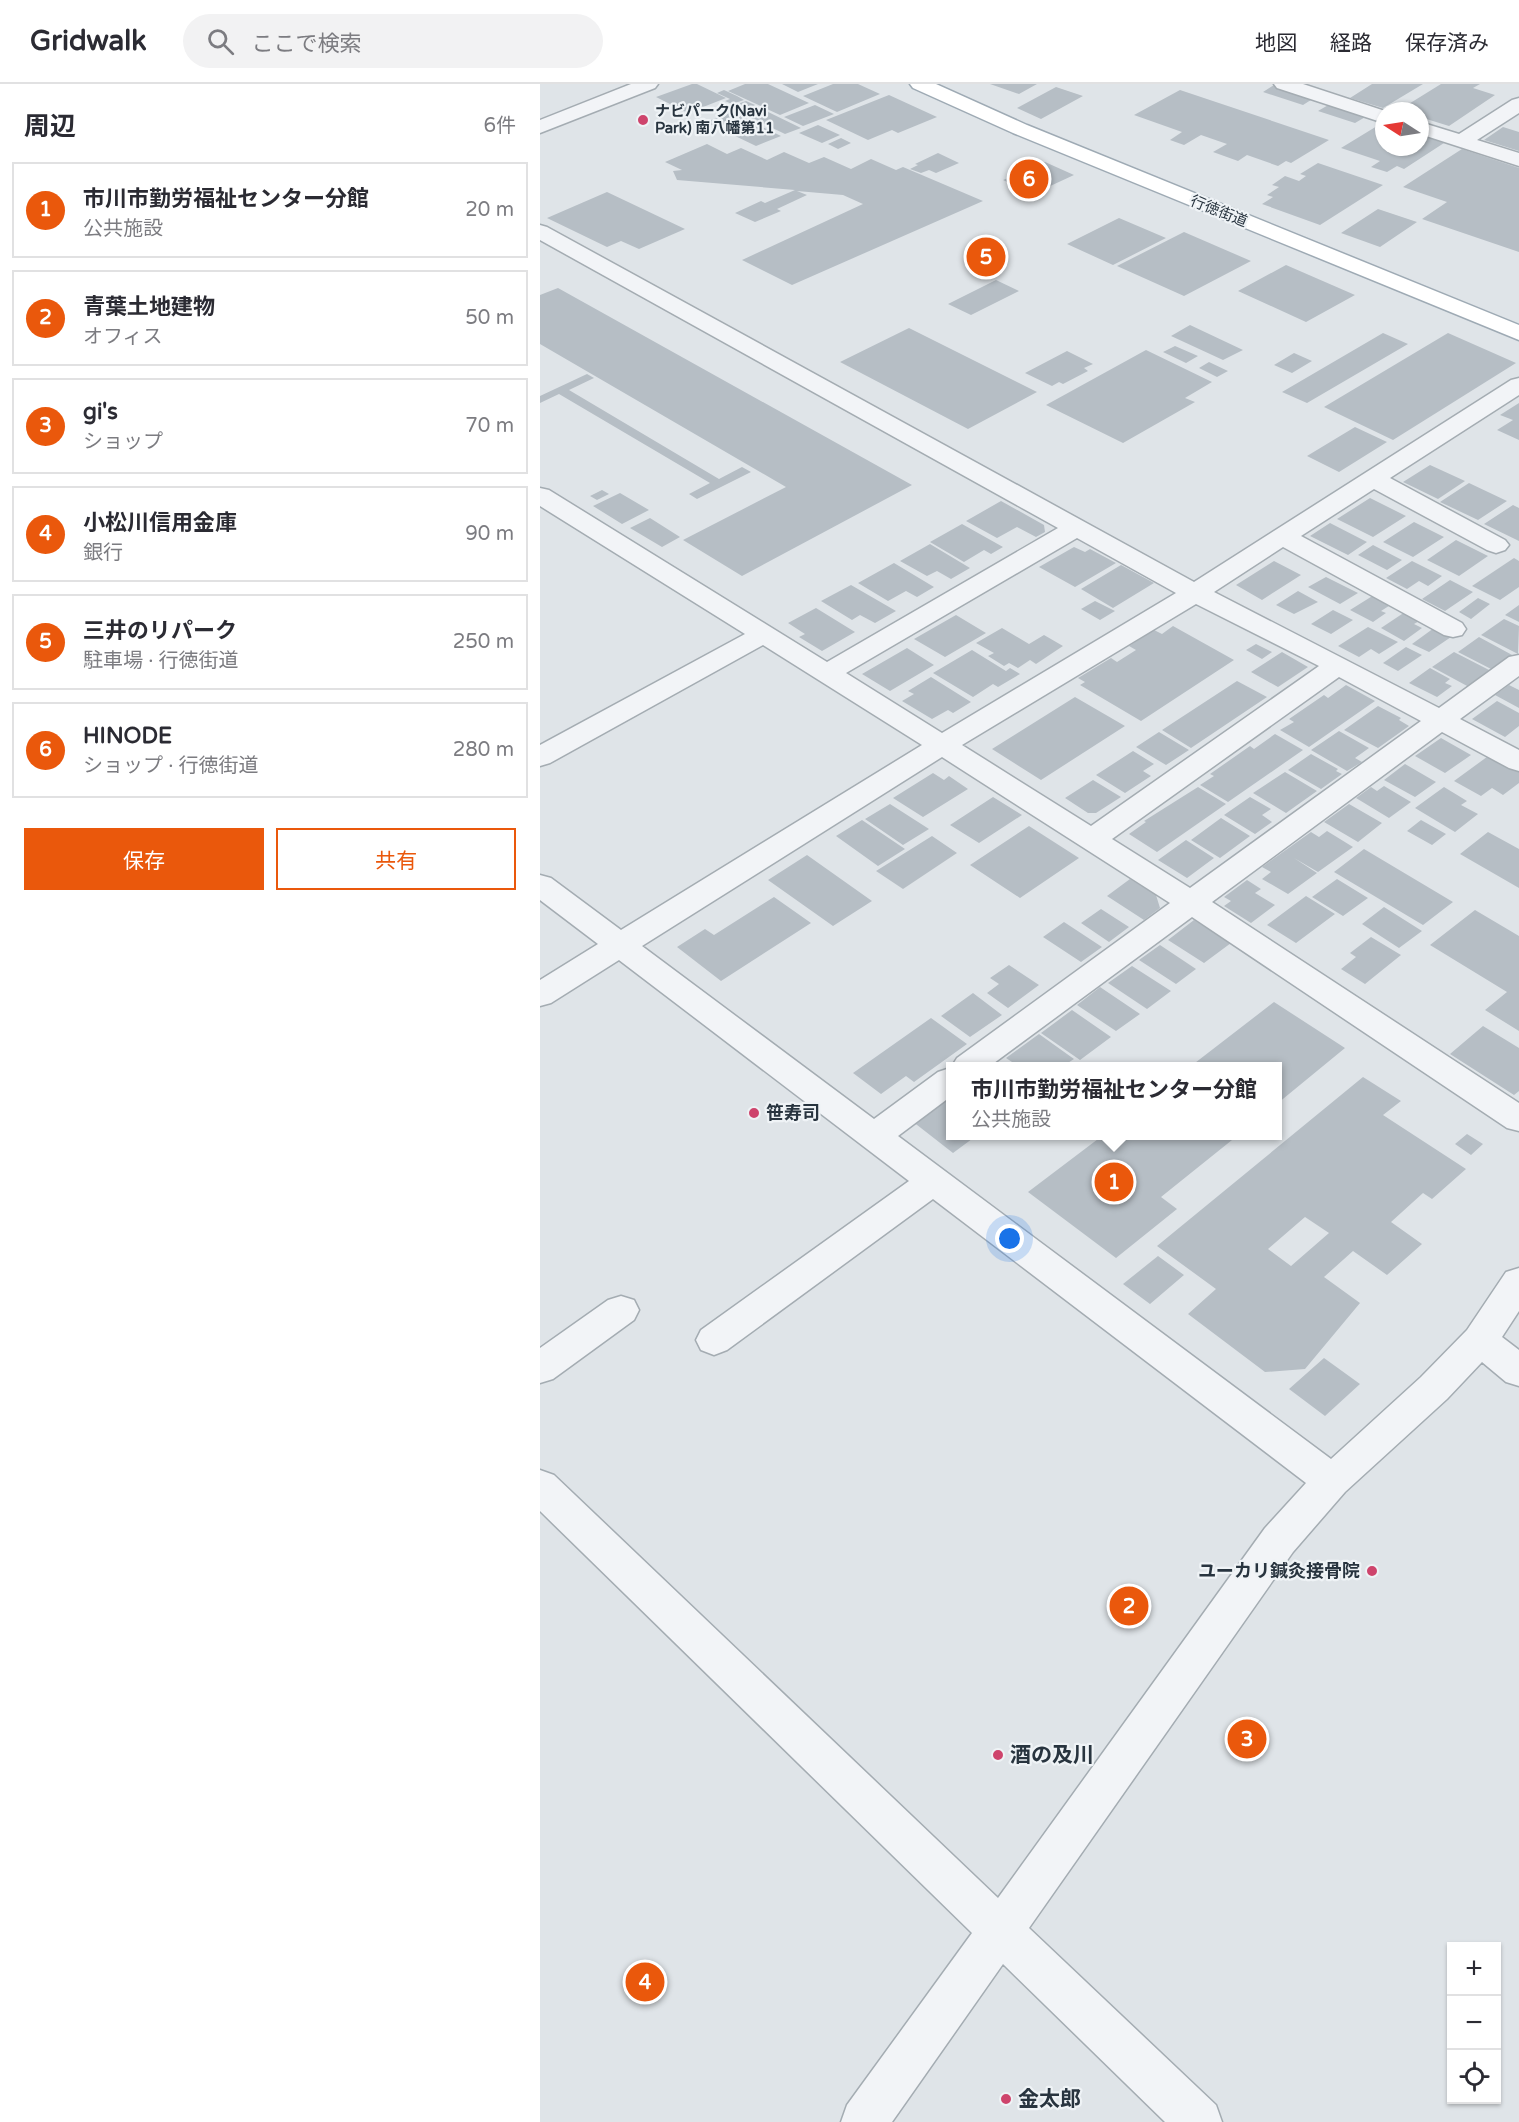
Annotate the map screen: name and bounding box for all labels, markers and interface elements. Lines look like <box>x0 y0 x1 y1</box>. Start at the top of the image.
search box <box>183 14 603 68</box>
text: Gridwalk <box>30 24 147 58</box>
icon: search <box>204 25 237 58</box>
text: ここで検索 <box>252 31 362 57</box>
text: 地図 <box>1255 31 1297 56</box>
text: 経路 <box>1330 31 1372 56</box>
text: 保存済み <box>1405 31 1489 56</box>
place label: ナビパーク(Navi Park) 南八幡第11 <box>655 102 774 137</box>
north arrow <box>1375 102 1429 156</box>
text: 周辺 <box>24 111 76 142</box>
marker: ナビパーク(Navi Park) 南八幡第11 <box>636 113 650 127</box>
text: 6件 <box>483 114 516 138</box>
pin: 6 <box>1010 156 1048 202</box>
text: 市川市勤労福祉センター分館 <box>83 186 369 212</box>
street label: 行徳街道 <box>1188 191 1250 231</box>
text: 1 <box>39 198 52 222</box>
text: 20 m <box>465 198 514 222</box>
text: 公共施設 <box>83 217 163 241</box>
pin: 5 <box>966 234 1006 279</box>
text: 青葉土地建物 <box>83 294 215 320</box>
text: 2 <box>39 306 52 330</box>
text: 50 m <box>465 306 514 330</box>
text: オフィス <box>83 325 163 349</box>
text: gi's <box>83 399 118 425</box>
text: 3 <box>39 414 52 438</box>
text: 70 m <box>465 414 514 438</box>
text: ショップ <box>83 430 163 454</box>
text: 小松川信用金庫 <box>83 510 237 536</box>
text: 4 <box>39 522 52 546</box>
text: 90 m <box>465 522 514 546</box>
text: 銀行 <box>83 541 123 565</box>
text: 三井のリパーク <box>83 618 237 644</box>
text: 5 <box>39 630 52 654</box>
text: 250 m <box>453 630 514 654</box>
text: 駐車場 · 行徳街道 <box>83 649 239 673</box>
text: HINODE <box>83 723 172 749</box>
text: 6 <box>39 738 52 762</box>
text: 280 m <box>453 738 514 762</box>
text: ショップ · 行徳街道 <box>83 754 259 778</box>
button: 保存 <box>24 828 264 890</box>
button: 共有 <box>276 828 516 890</box>
popup <box>946 1062 1282 1140</box>
text: 市川市勤労福祉センター分館 <box>971 1077 1257 1103</box>
place label: 笹寿司 <box>766 1102 820 1124</box>
marker: 笹寿司 <box>747 1106 761 1120</box>
text: 公共施設 <box>971 1108 1051 1132</box>
pin: 1 <box>1094 1160 1134 1204</box>
your location <box>995 1224 1024 1253</box>
place label: ユーカリ鍼灸接骨院 <box>1198 1560 1360 1582</box>
marker: ユーカリ鍼灸接骨院 <box>1365 1564 1379 1578</box>
pin: 2 <box>1110 1584 1148 1628</box>
pin: 3 <box>1228 1716 1266 1762</box>
place label: 酒の及川 <box>1010 1743 1094 1768</box>
marker: 酒の及川 <box>991 1748 1005 1762</box>
map controls <box>1447 1942 1501 2104</box>
button: + <box>1447 1942 1501 1996</box>
pin: 4 <box>626 1960 664 2004</box>
button: − <box>1447 1996 1501 2050</box>
button: locate <box>1447 2050 1501 2104</box>
place label: 金太郎 <box>1018 2087 1081 2112</box>
marker: 金太郎 <box>999 2092 1013 2106</box>

